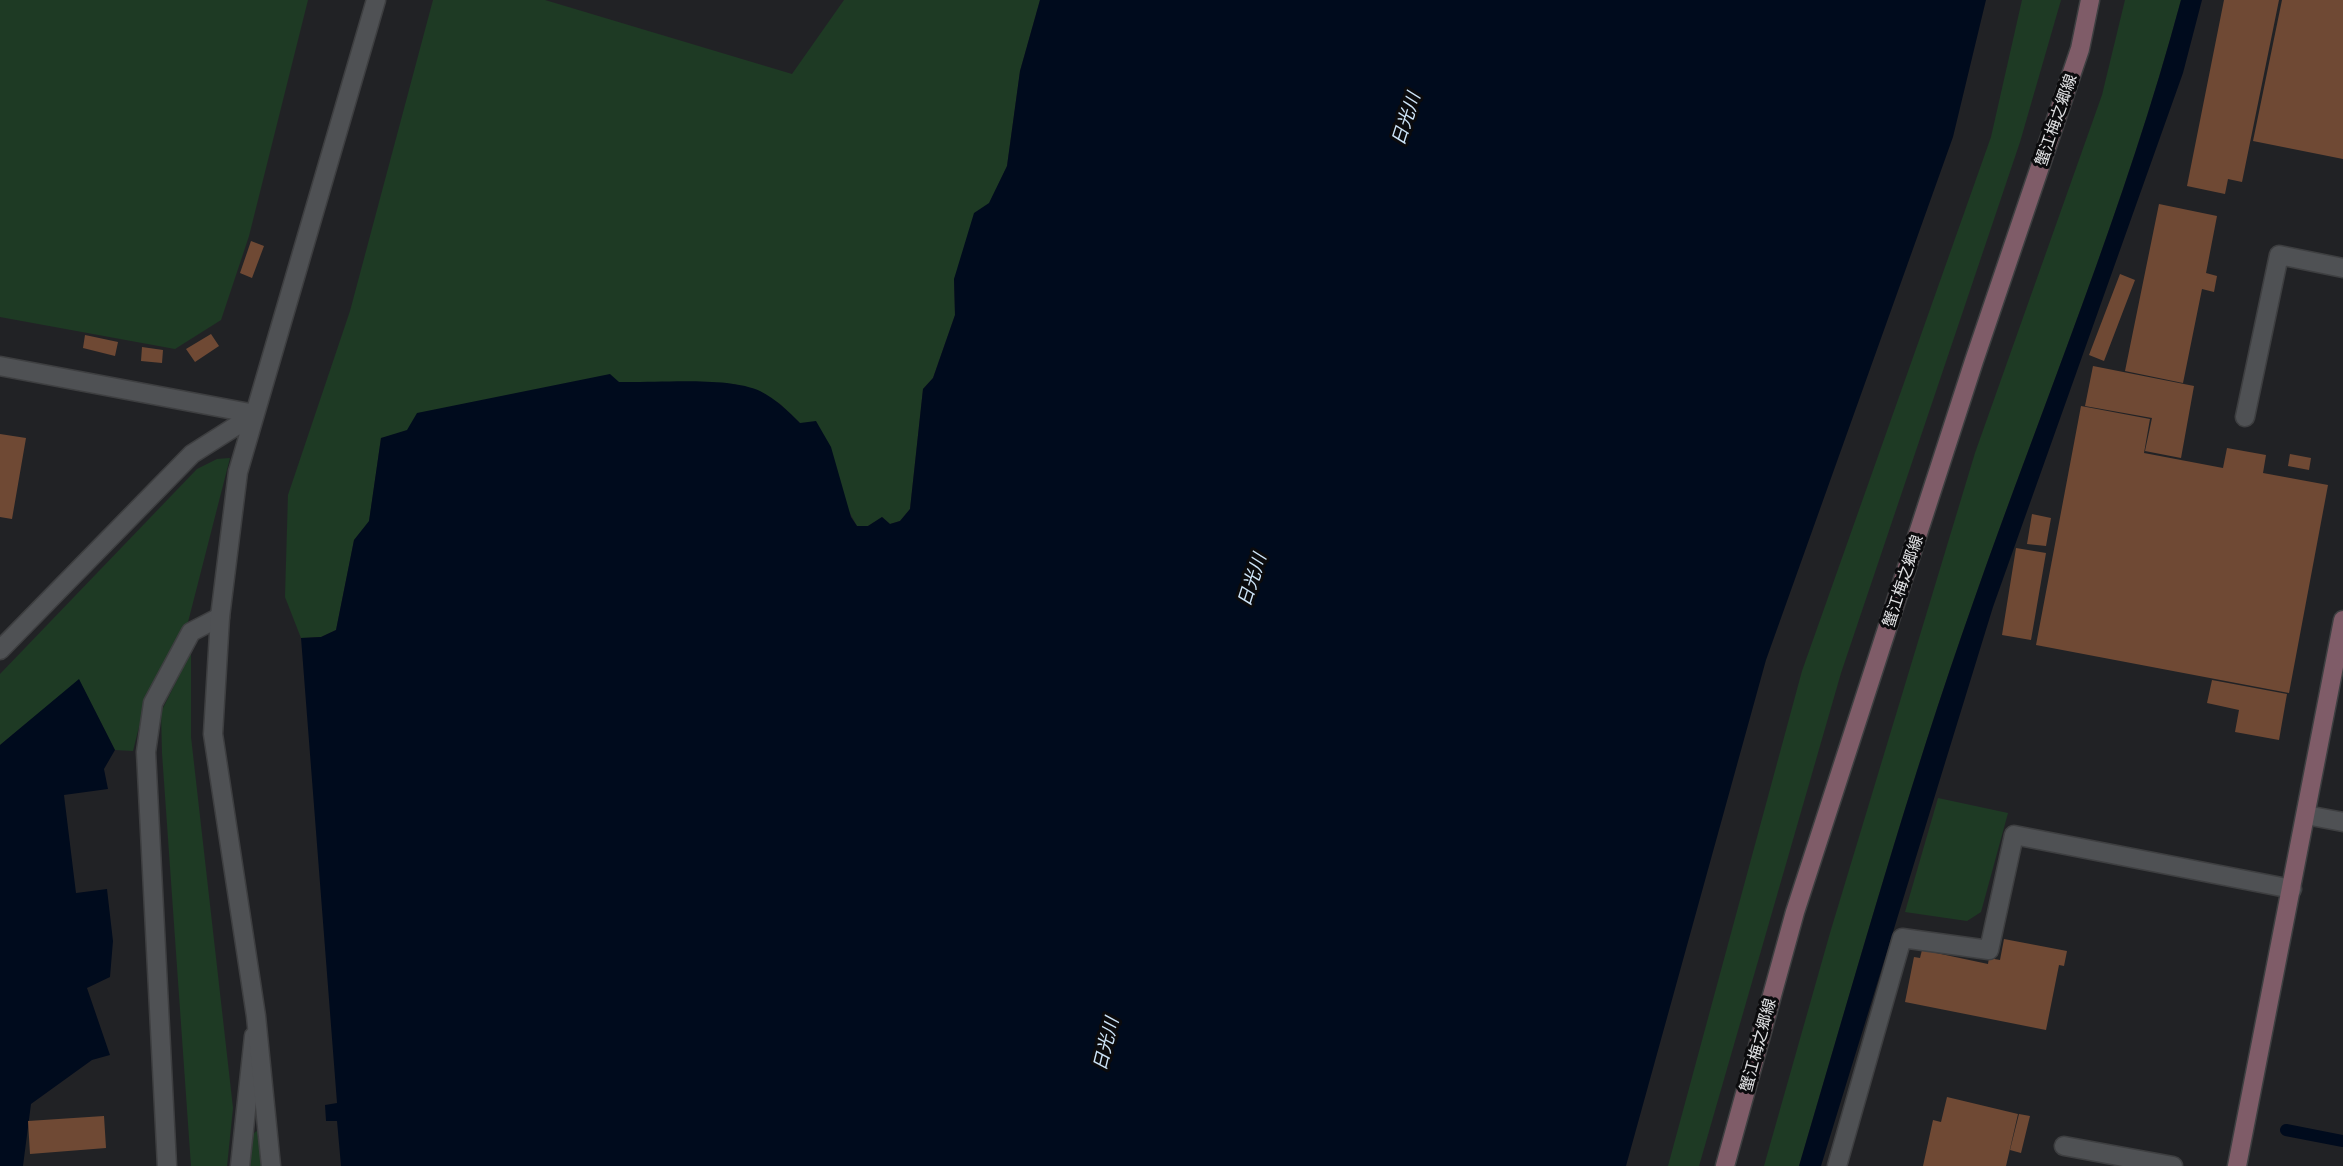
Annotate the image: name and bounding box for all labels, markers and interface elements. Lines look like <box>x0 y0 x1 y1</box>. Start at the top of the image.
street label: 蟹江梅之郷線 <box>2031 71 2081 169</box>
water label: 日光川 <box>1387 90 1425 148</box>
street label: 蟹江梅之郷線 <box>1879 532 1927 630</box>
water label: 日光川 <box>1233 551 1271 609</box>
street label: 蟹江梅之郷線 <box>1736 996 1780 1094</box>
water label: 日光川 <box>1089 1015 1123 1073</box>

